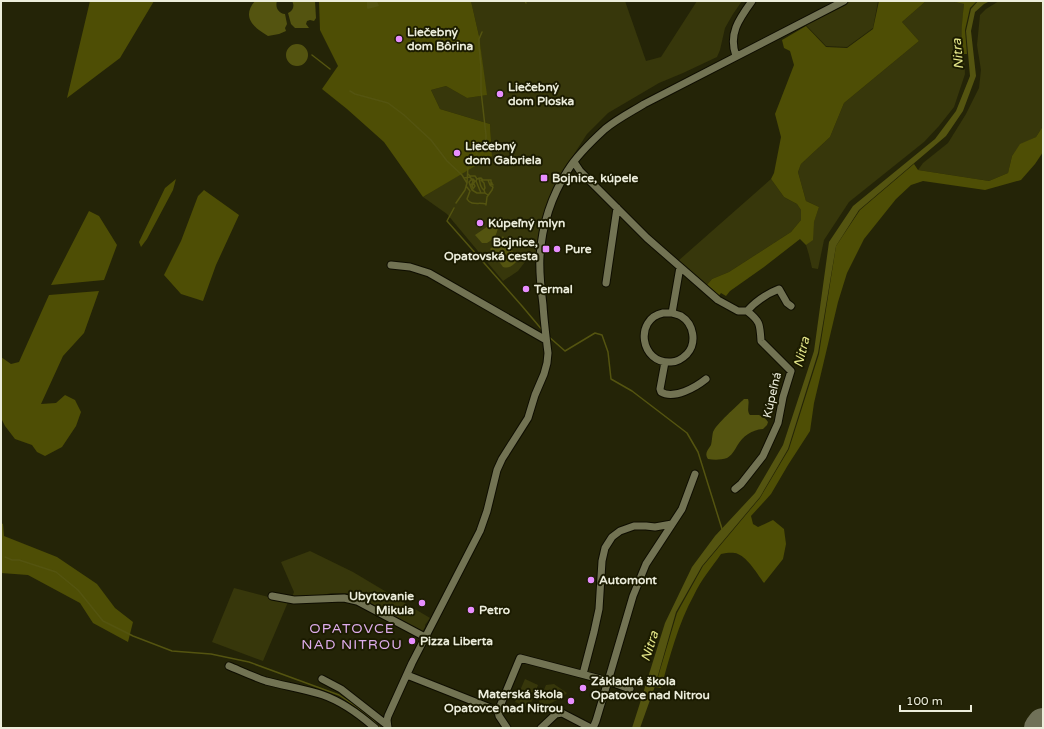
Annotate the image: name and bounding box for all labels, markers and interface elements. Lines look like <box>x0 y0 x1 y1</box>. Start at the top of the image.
place label: Liečebný dom Bôrina <box>407 25 473 53</box>
marker: Liečebný dom Bôrina <box>394 34 404 44</box>
water label: Nitra <box>949 37 967 70</box>
place label: Liečebný dom Ploska <box>508 80 574 108</box>
marker: Liečebný dom Ploska <box>495 89 505 99</box>
place label: Liečebný dom Gabriela <box>465 139 542 167</box>
marker: Liečebný dom Gabriela <box>452 148 462 158</box>
place label: Bojnice, kúpele <box>552 171 638 186</box>
marker: Bojnice, kúpele <box>539 173 549 183</box>
place label: Kúpeľný mlyn <box>488 216 565 231</box>
marker: Kúpeľný mlyn <box>475 218 485 228</box>
place label: Bojnice, Opatovská cesta <box>444 235 538 264</box>
place label: Pure <box>565 242 592 256</box>
marker: Bojnice, Opatovská cesta <box>541 244 551 254</box>
marker: Pure <box>552 244 562 254</box>
place label: Termal <box>533 282 573 296</box>
marker: Termal <box>521 284 531 294</box>
water label: Nitra <box>790 335 814 369</box>
street label: Kúpeľná <box>760 371 784 419</box>
place label: Automont <box>599 573 657 587</box>
marker: Automont <box>586 575 596 585</box>
place label: Ubytovanie Mikula <box>349 589 414 617</box>
marker: Ubytovanie Mikula <box>417 598 427 608</box>
place label: Petro <box>479 603 510 617</box>
marker: Petro <box>466 605 476 615</box>
district label: OPATOVCE NAD NITROU <box>301 620 403 653</box>
water label: Nitra <box>638 629 663 663</box>
place label: Pizza Liberta <box>420 634 493 648</box>
marker: Pizza Liberta <box>407 636 417 646</box>
place label: Základná škola Opatovce nad Nitrou <box>591 674 710 703</box>
marker: Základná škola Opatovce nad Nitrou <box>578 683 588 693</box>
place label: Materská škola Opatovce nad Nitrou <box>444 687 563 716</box>
scale bar <box>900 687 971 713</box>
text: 100 m <box>906 694 943 708</box>
marker: Materská škola Opatovce nad Nitrou <box>566 696 576 706</box>

